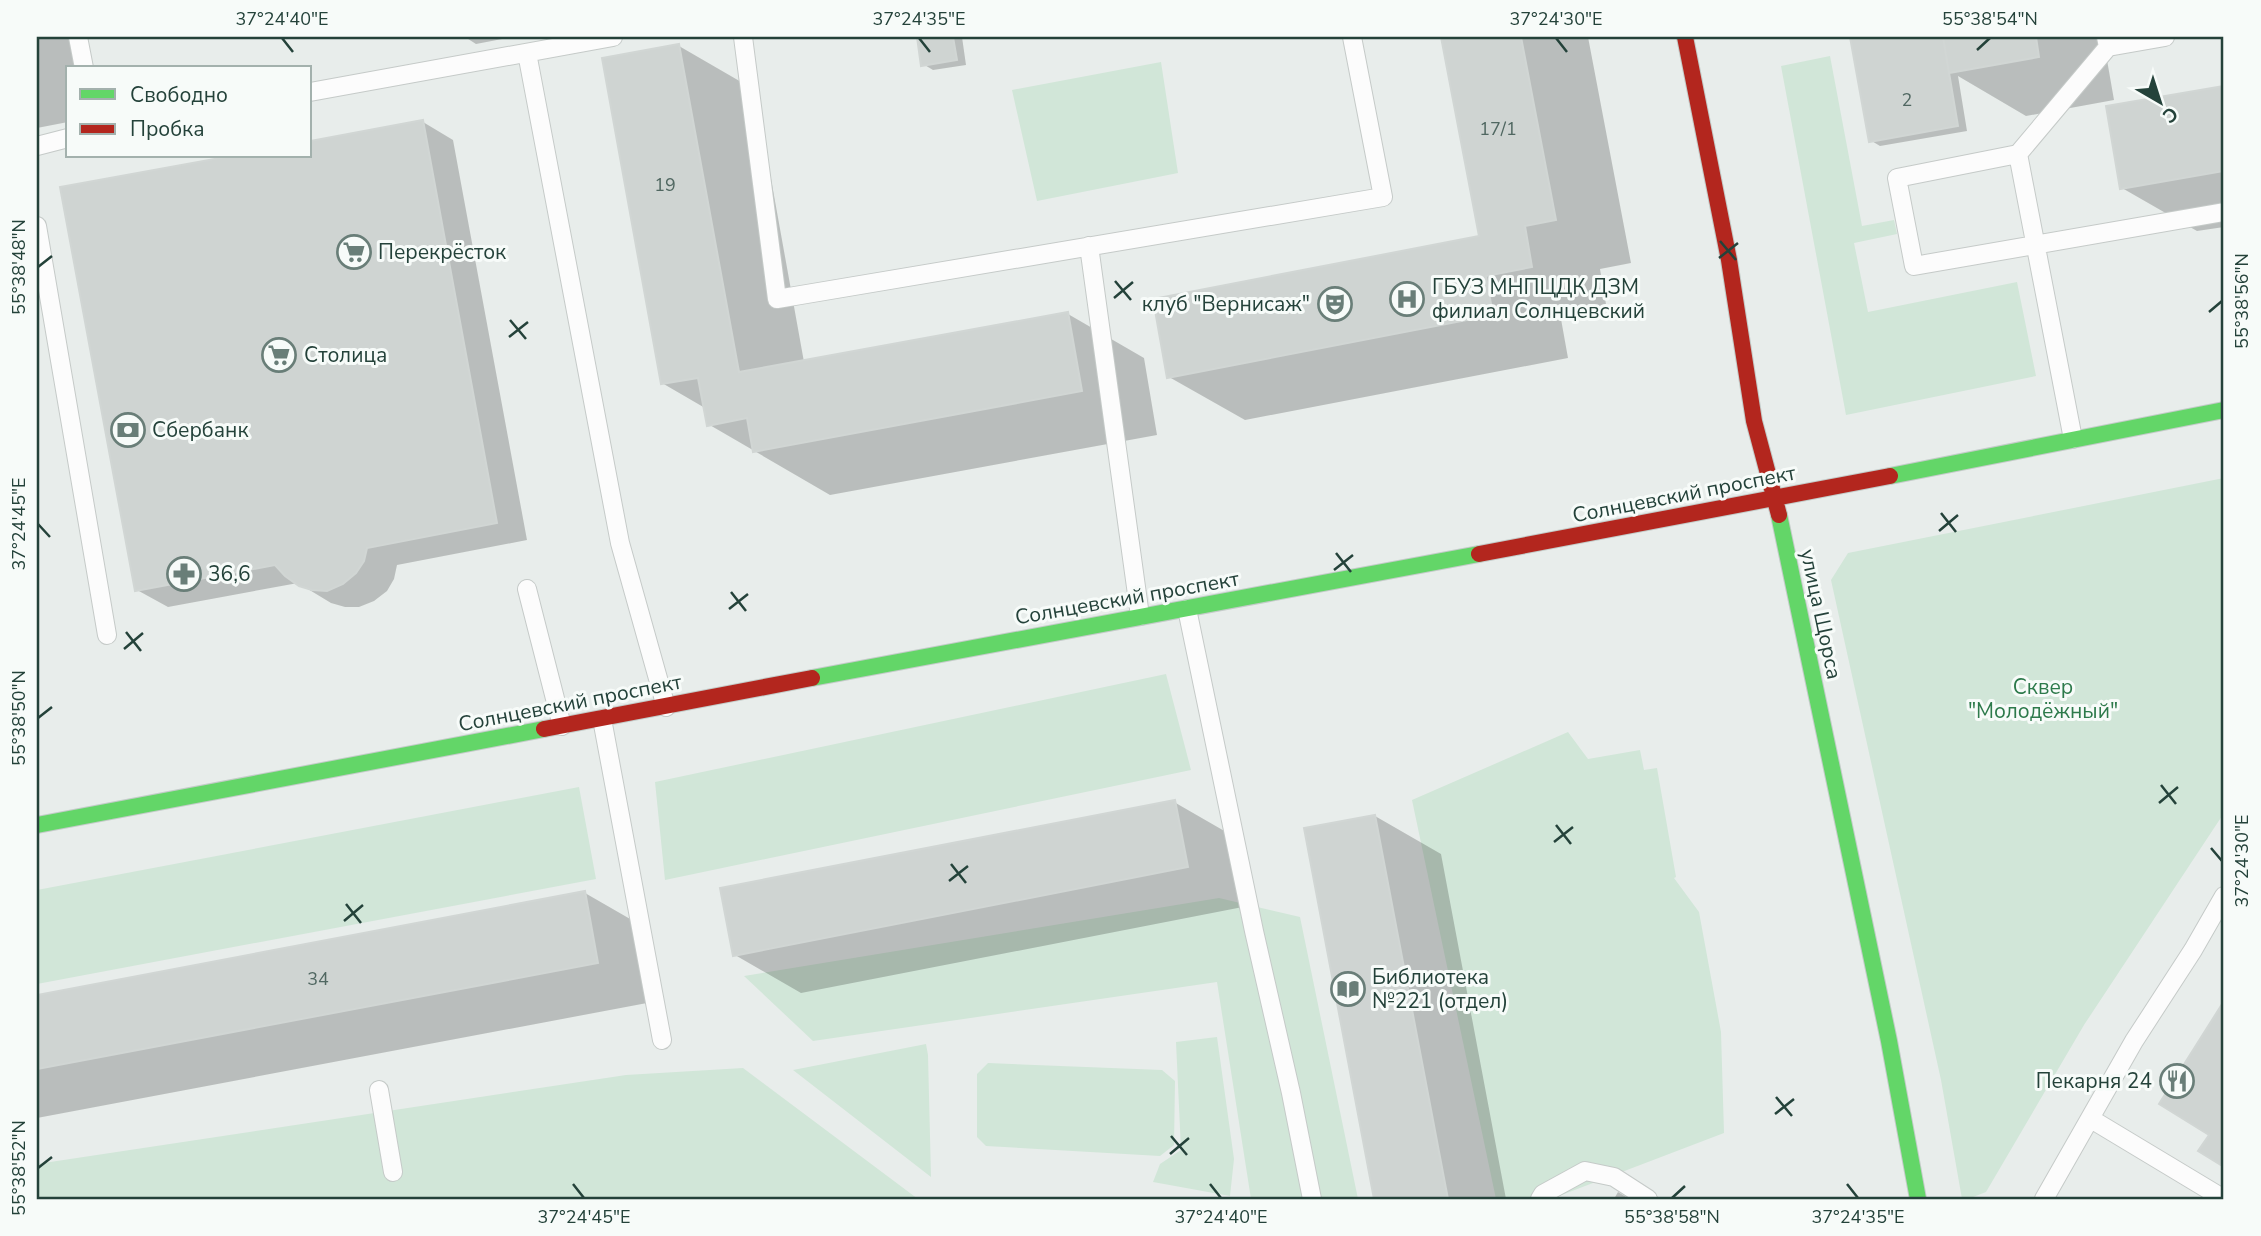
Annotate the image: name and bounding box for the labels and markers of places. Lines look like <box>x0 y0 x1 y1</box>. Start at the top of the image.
supermarket icon: Перекрёсток <box>335 233 373 271</box>
place label: Перекрёсток <box>378 238 507 266</box>
place label: ГБУЗ МНПЦДК ДЗМ филиал Солнцевский <box>1432 273 1645 325</box>
hospital icon: ГБУЗ МНПЦДК ДЗМ филиал Солнцевский <box>1388 280 1426 318</box>
theatre icon: клуб "Вернисаж" <box>1316 285 1354 323</box>
place label: клуб "Вернисаж" <box>1142 290 1310 318</box>
supermarket icon: Столица <box>260 336 298 374</box>
place label: Столица <box>304 341 387 369</box>
bank icon: Сбербанк <box>109 411 147 449</box>
place label: Сбербанк <box>152 416 249 444</box>
pharmacy icon: 36,6 <box>165 555 203 593</box>
place label: 36,6 <box>208 560 251 588</box>
place label: Библиотека №221 (отдел) <box>1372 963 1508 1015</box>
library icon: Библиотека №221 (отдел) <box>1329 970 1367 1008</box>
restaurant icon: Пекарня 24 <box>2158 1062 2196 1100</box>
place label: Пекарня 24 <box>2036 1067 2152 1095</box>

